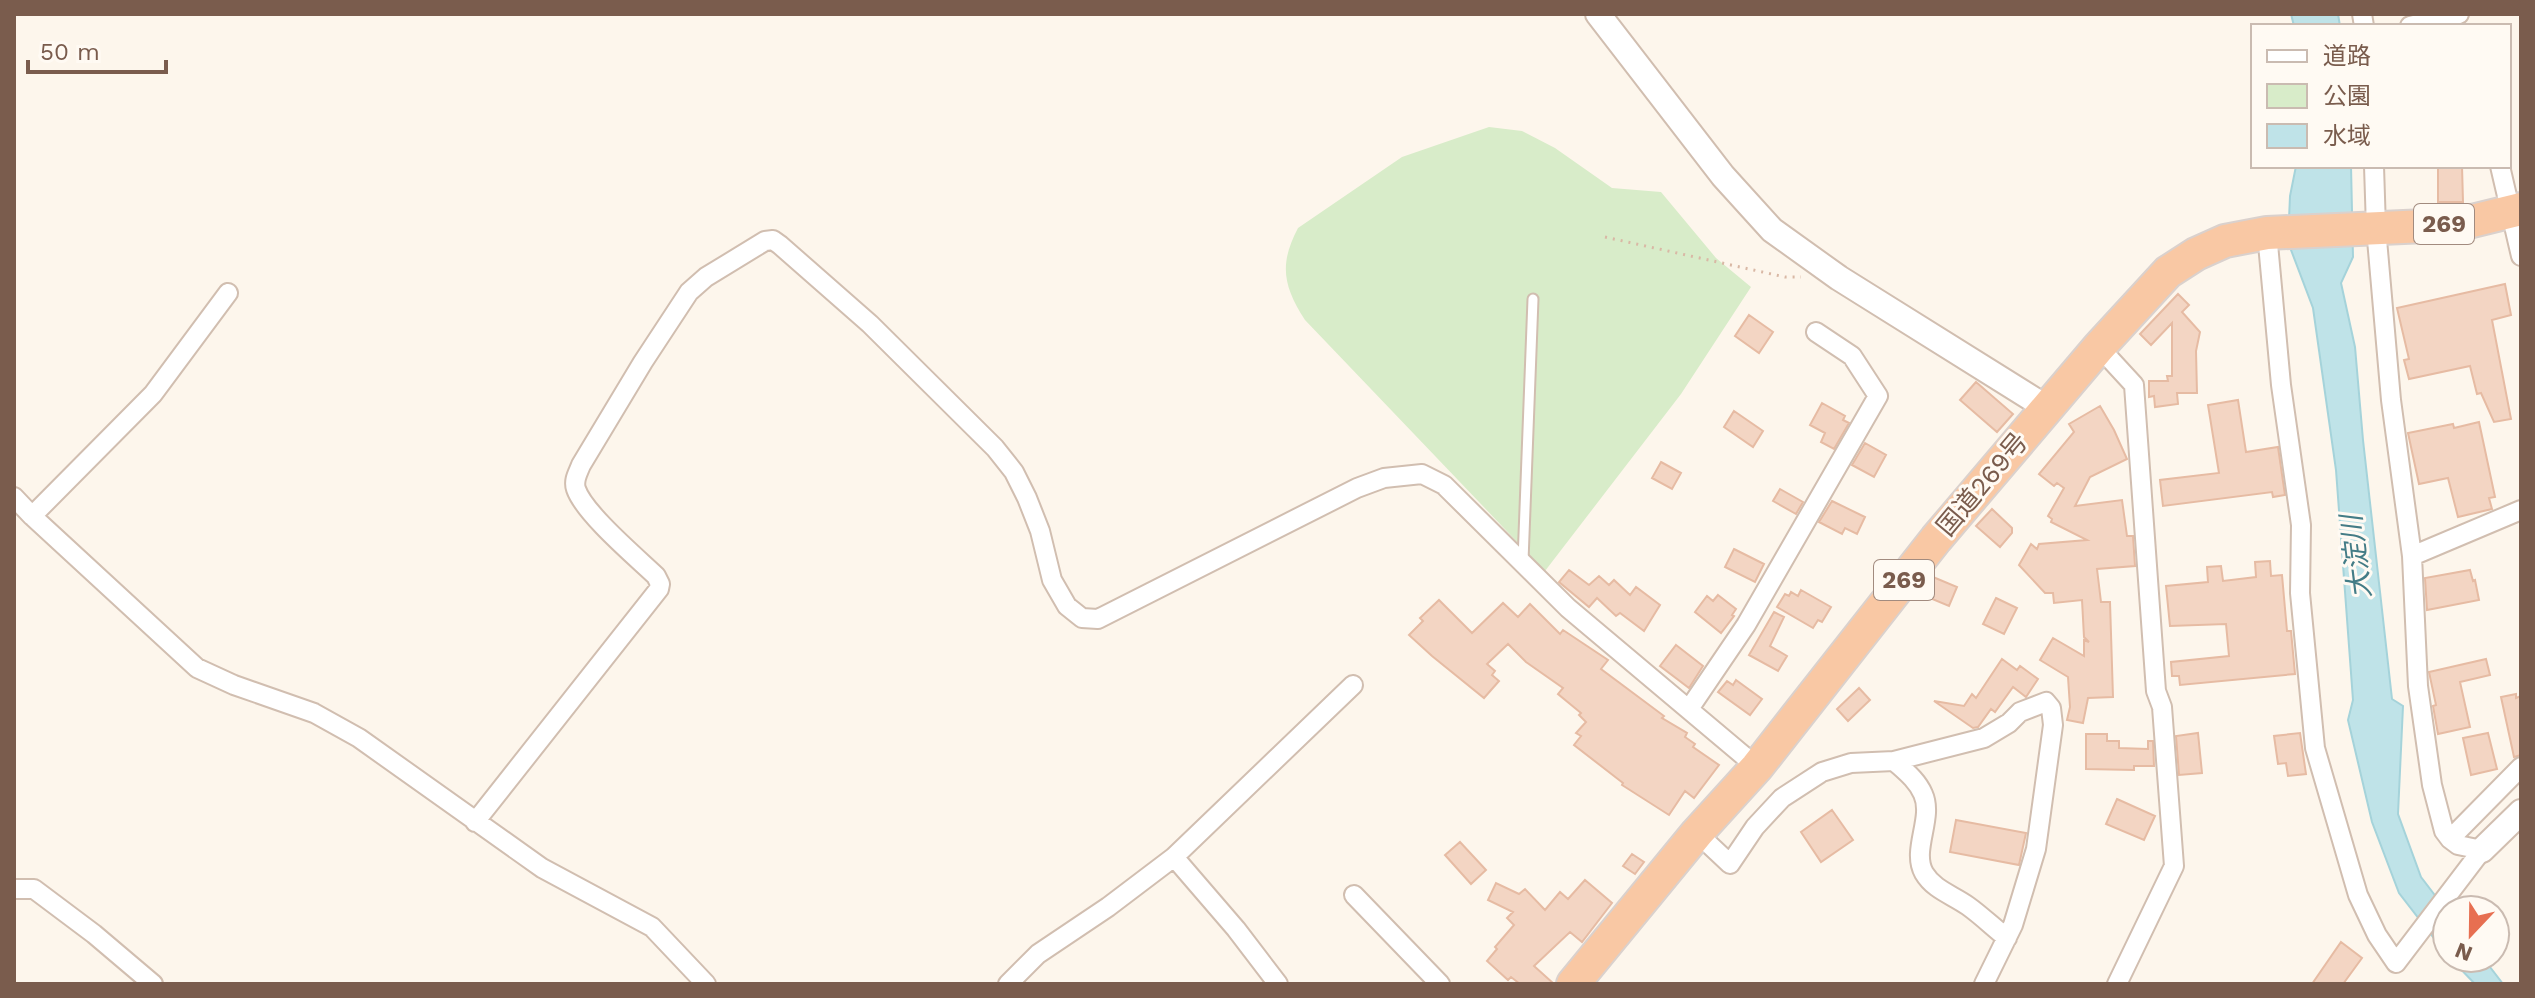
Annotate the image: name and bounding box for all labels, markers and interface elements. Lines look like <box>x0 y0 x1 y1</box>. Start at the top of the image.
scale bar <box>28 24 166 74</box>
legend <box>2251 24 2511 168</box>
text: 50 m <box>40 38 100 66</box>
text: 道路 <box>2323 42 2371 70</box>
text: 公園 <box>2323 82 2371 110</box>
text: 水域 <box>2323 122 2371 150</box>
road number: 269 <box>2414 204 2474 244</box>
street label: 国道269号 <box>1930 426 2034 542</box>
water label: 大淀川 <box>2334 510 2377 601</box>
road number: 269 <box>1874 560 1934 600</box>
north arrow <box>2431 894 2511 974</box>
text: N <box>2451 937 2476 967</box>

